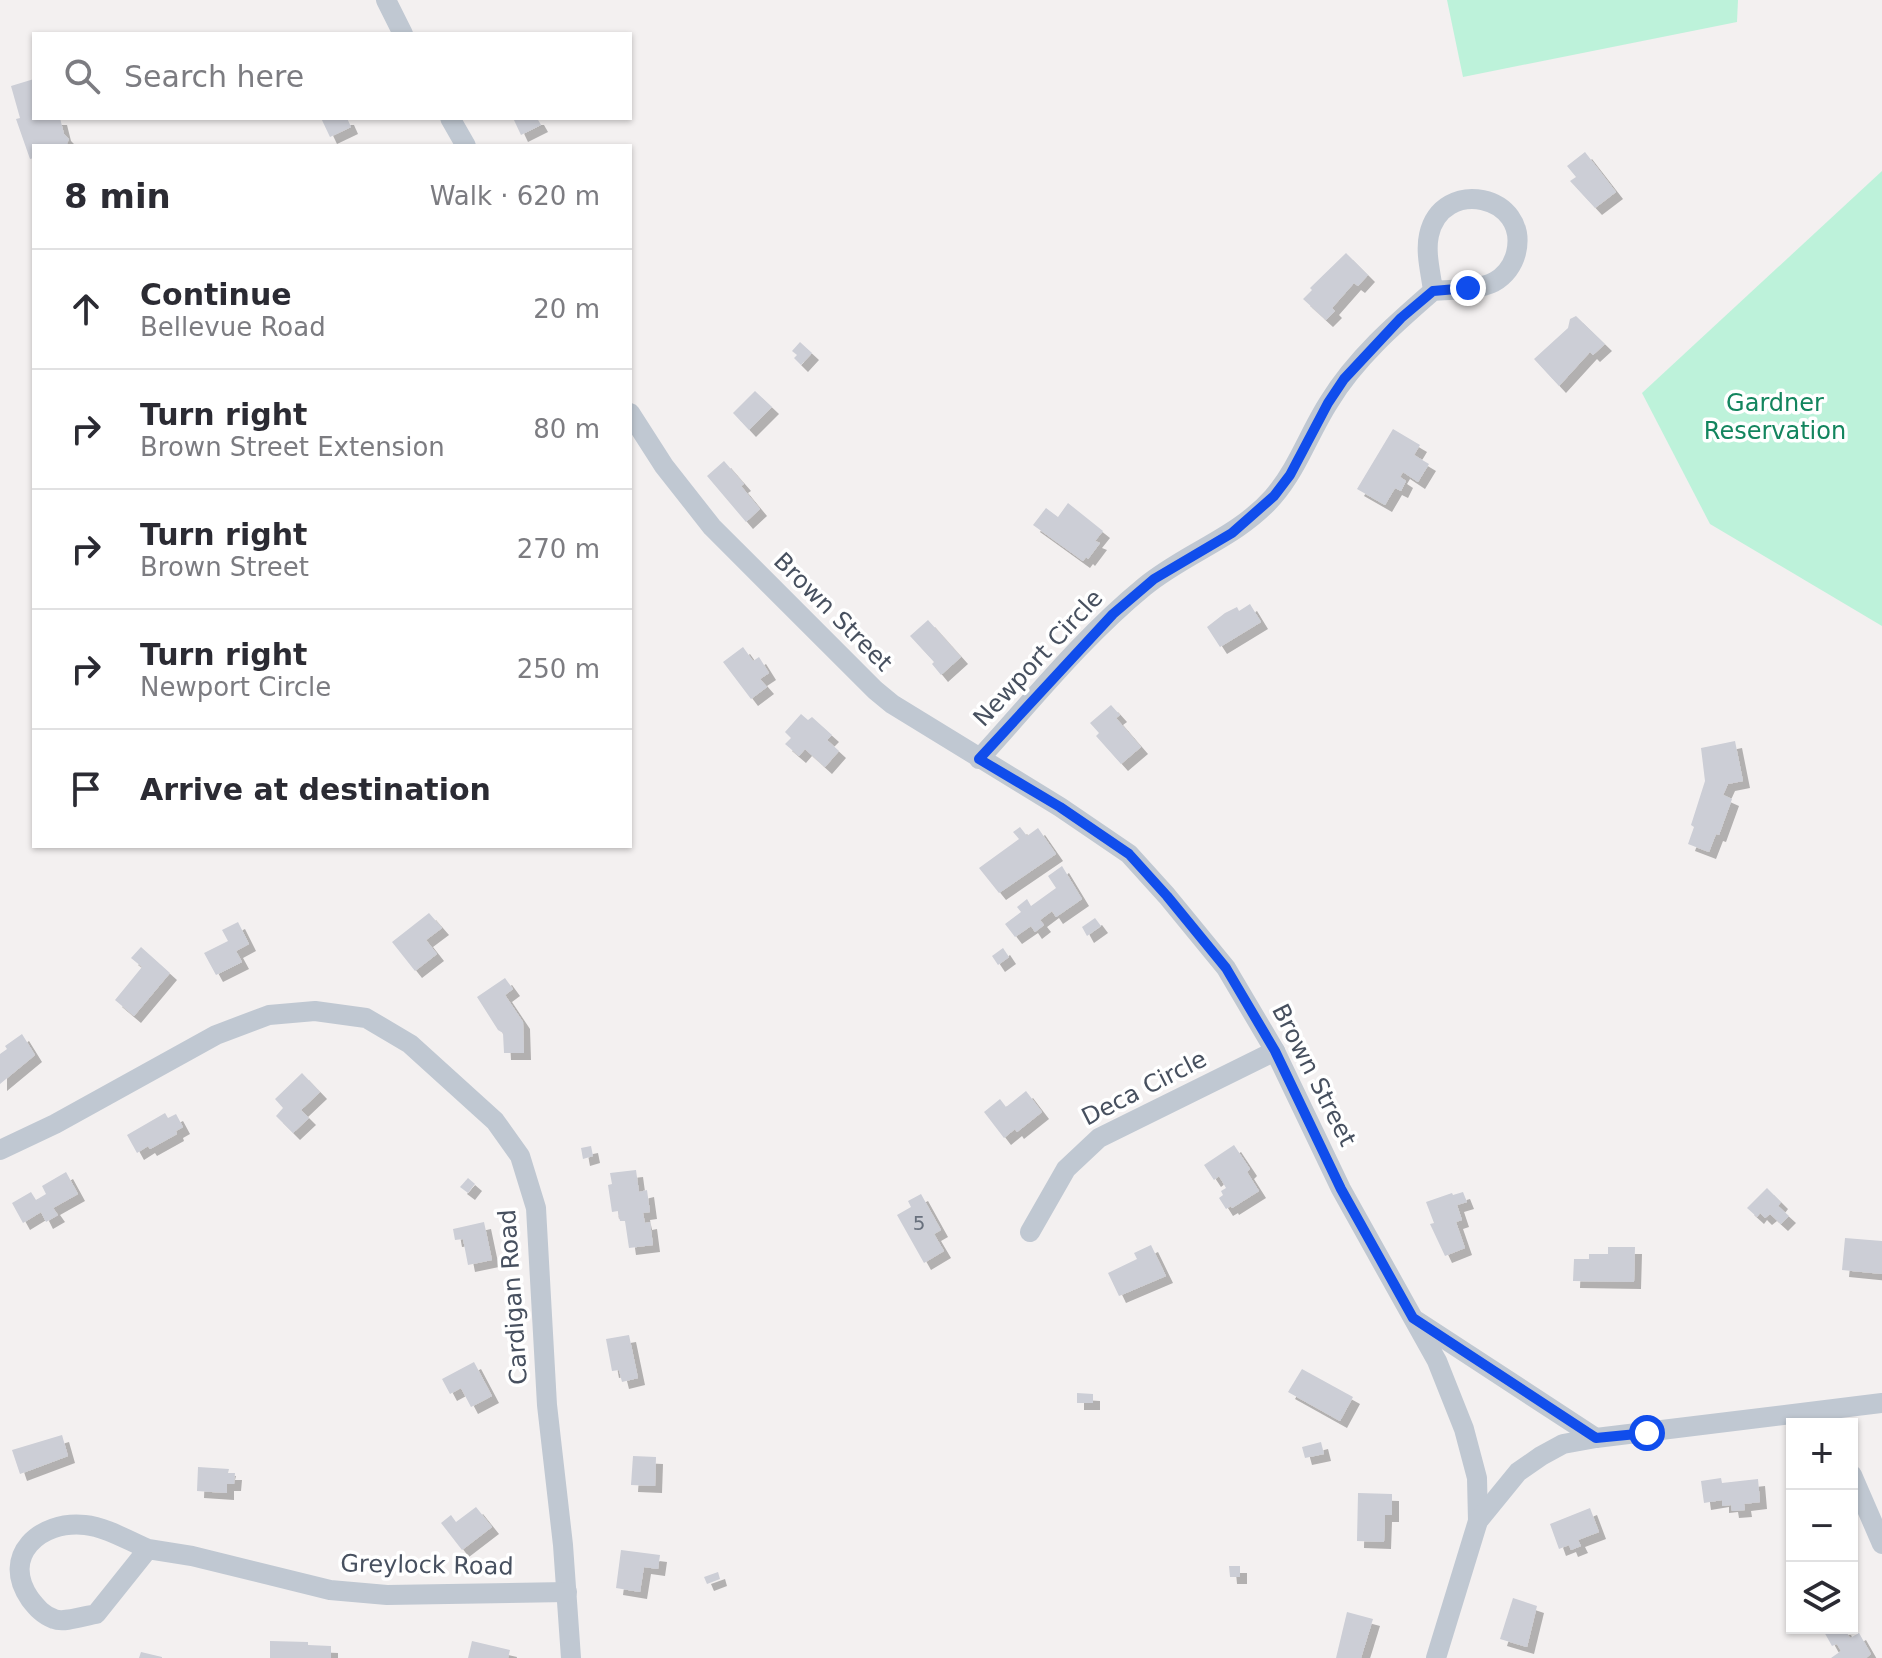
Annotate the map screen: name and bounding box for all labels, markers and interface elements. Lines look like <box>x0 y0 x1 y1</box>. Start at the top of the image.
search box <box>32 32 632 120</box>
icon: search <box>60 54 104 98</box>
text: Search here <box>124 59 304 94</box>
text: 8 min <box>64 176 171 216</box>
text: Walk · 620 m <box>430 181 600 211</box>
route end <box>1450 270 1486 306</box>
text: Continue <box>140 277 292 312</box>
icon: ahead <box>64 287 108 331</box>
text: 20 m <box>533 294 600 324</box>
text: Bellevue Road <box>140 312 326 342</box>
park label: Gardner Reservation <box>1704 389 1846 445</box>
text: Turn right <box>140 397 307 432</box>
icon: right <box>64 407 108 451</box>
text: 80 m <box>533 414 600 444</box>
text: Brown Street Extension <box>140 432 445 462</box>
text: Turn right <box>140 517 307 552</box>
icon: right <box>64 527 108 571</box>
text: 270 m <box>517 534 600 564</box>
street label: Brown Street <box>768 547 898 677</box>
text: Brown Street <box>140 552 309 582</box>
street label: Newport Circle <box>968 584 1108 732</box>
text: Turn right <box>140 637 307 672</box>
icon: right <box>64 647 108 691</box>
text: 250 m <box>517 654 600 684</box>
text: Newport Circle <box>140 672 331 702</box>
icon: arrive <box>64 767 108 811</box>
text: Arrive at destination <box>140 772 491 807</box>
street label: Brown Street <box>1266 999 1362 1151</box>
street label: Deca Circle <box>1077 1045 1211 1131</box>
street label: Cardigan Road <box>493 1208 533 1386</box>
house number: 5 <box>913 1211 925 1235</box>
route start <box>1629 1415 1665 1451</box>
map controls <box>1786 1418 1858 1634</box>
button: + <box>1786 1418 1858 1490</box>
button: − <box>1786 1490 1858 1562</box>
street label: Greylock Road <box>340 1549 514 1581</box>
button: layers <box>1786 1562 1858 1634</box>

